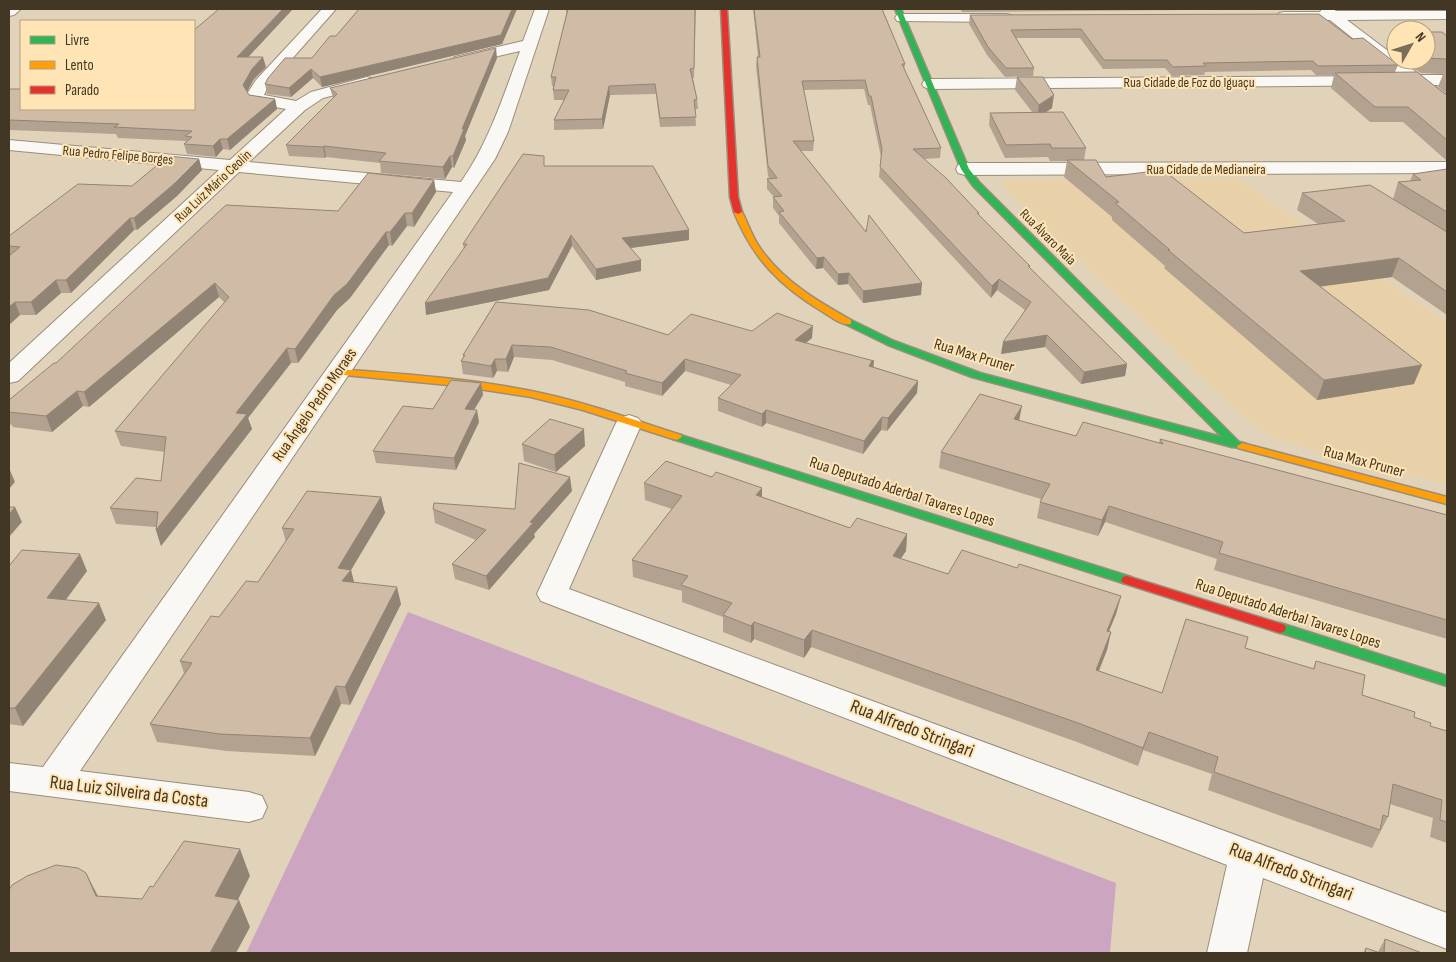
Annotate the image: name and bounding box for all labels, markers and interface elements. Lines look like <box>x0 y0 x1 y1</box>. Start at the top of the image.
legend <box>20 20 195 110</box>
north arrow <box>1386 20 1436 70</box>
text: N <box>1412 29 1430 45</box>
text: Livre <box>65 31 89 50</box>
text: Lento <box>65 56 94 75</box>
street label: Rua Cidade de Foz do Iguaçu <box>1124 74 1255 91</box>
text: Parado <box>65 81 99 100</box>
street label: Rua Pedro Felipe Borges <box>62 142 174 168</box>
street label: Rua Luiz Mário Ceolin <box>171 146 255 226</box>
street label: Rua Cidade de Medianeira <box>1146 161 1266 178</box>
street label: Rua Álvaro Maia <box>1016 205 1080 269</box>
street label: Rua Max Pruner <box>932 335 1017 377</box>
street label: Rua Ângelo Pedro Moraes <box>269 345 361 465</box>
street label: Rua Max Pruner <box>1322 442 1407 482</box>
street label: Rua Deputado Aderbal Tavares Lopes <box>807 453 997 531</box>
street label: Rua Deputado Aderbal Tavares Lopes <box>1193 575 1383 653</box>
street label: Rua Alfredo Stringari <box>847 695 977 763</box>
street label: Rua Luiz Silveira da Costa <box>48 771 210 813</box>
street label: Rua Alfredo Stringari <box>1226 838 1356 906</box>

